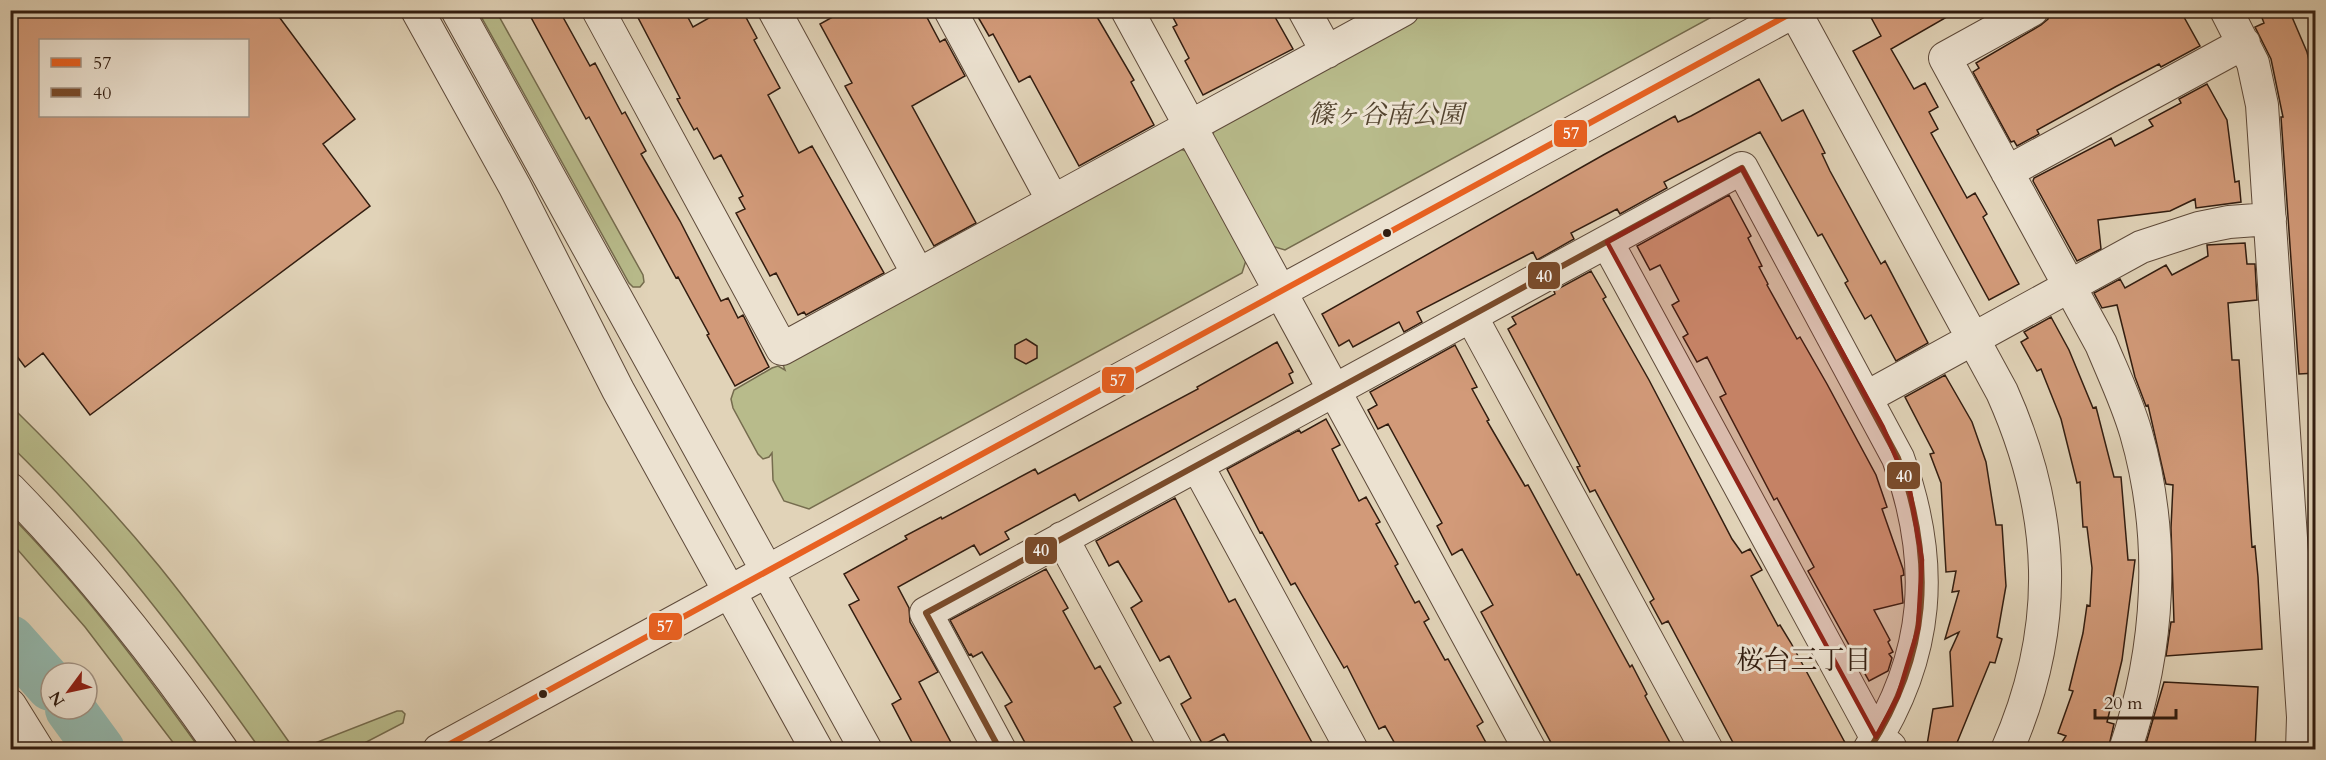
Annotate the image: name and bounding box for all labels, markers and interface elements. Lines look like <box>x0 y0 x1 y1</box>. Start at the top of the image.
legend <box>39 39 249 117</box>
text: 57 <box>93 51 111 76</box>
text: 40 <box>93 81 111 106</box>
park label: 篠ヶ谷南公園 <box>1308 97 1468 132</box>
line badge: 57 <box>1553 119 1588 148</box>
text: 57 <box>1563 123 1579 145</box>
unlabelled marker <box>1381 227 1393 239</box>
line badge: 40 <box>1527 261 1561 290</box>
text: 40 <box>1536 266 1552 288</box>
line badge: 57 <box>1101 366 1135 394</box>
text: 57 <box>1110 370 1126 392</box>
line badge: 40 <box>1886 461 1921 490</box>
text: 40 <box>1896 466 1912 488</box>
line badge: 40 <box>1024 536 1058 565</box>
text: 40 <box>1033 540 1049 562</box>
line badge: 57 <box>648 612 683 641</box>
text: 57 <box>657 616 673 638</box>
district label: 桜台三丁目 <box>1737 642 1872 679</box>
north arrow <box>39 661 99 721</box>
scale bar <box>2095 682 2176 720</box>
text: N <box>44 687 70 710</box>
unlabelled marker <box>537 688 549 700</box>
text: 20 m <box>2104 691 2143 716</box>

